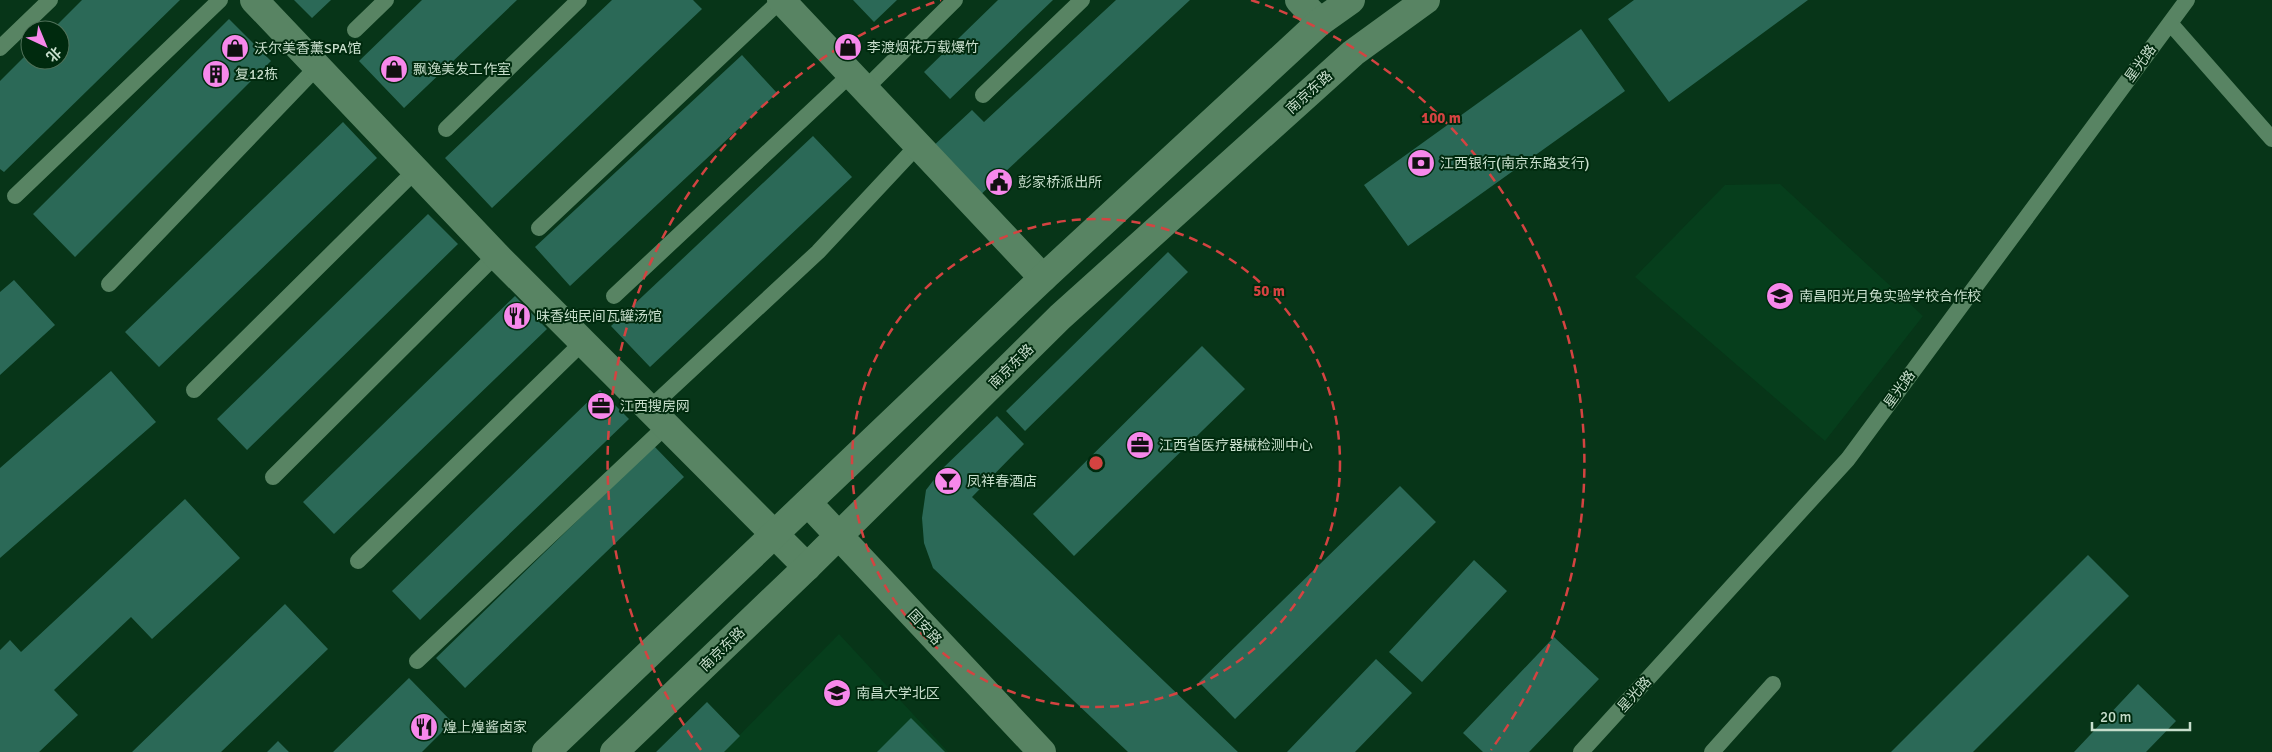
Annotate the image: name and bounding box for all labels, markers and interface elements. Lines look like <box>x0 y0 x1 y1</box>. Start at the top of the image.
north arrow <box>20 20 70 70</box>
shop icon: 李渡烟花万载爆竹 <box>833 32 863 62</box>
shop icon: 沃尔美香薰SPA馆 <box>220 33 250 63</box>
place label: 李渡烟花万载爆竹 <box>867 39 979 56</box>
place label: 沃尔美香薰SPA馆 <box>254 40 361 57</box>
street label: 星光路 <box>2121 41 2160 85</box>
text: 北 <box>43 43 65 65</box>
shop icon: 飘逸美发工作室 <box>379 54 409 84</box>
building icon: 复12栋 <box>201 59 231 89</box>
place label: 飘逸美发工作室 <box>413 61 511 78</box>
place label: 复12栋 <box>235 66 278 83</box>
street label: 南京东路 <box>1283 67 1336 117</box>
text: 100 m <box>1421 109 1461 127</box>
bank icon: 江西银行(南京东路支行) <box>1406 148 1436 178</box>
place label: 江西银行(南京东路支行) <box>1440 155 1589 172</box>
public building icon: 彭家桥派出所 <box>984 167 1014 197</box>
place label: 彭家桥派出所 <box>1018 174 1102 191</box>
school or university icon: 南昌阳光月兔实验学校合作校 <box>1765 281 1795 311</box>
text: 50 m <box>1253 282 1285 300</box>
place label: 南昌阳光月兔实验学校合作校 <box>1799 288 1981 305</box>
restaurant icon: 味香纯民间瓦罐汤馆 <box>502 301 532 331</box>
place label: 味香纯民间瓦罐汤馆 <box>536 308 662 325</box>
street label: 南京东路 <box>986 341 1037 392</box>
street label: 星光路 <box>1880 367 1919 411</box>
office icon: 江西搜房网 <box>586 391 616 421</box>
place label: 江西搜房网 <box>620 398 690 415</box>
office icon: 江西省医疗器械检测中心 <box>1125 430 1155 460</box>
place label: 江西省医疗器械检测中心 <box>1159 437 1313 454</box>
centre of rings <box>1087 454 1105 472</box>
bar icon: 凤祥春酒店 <box>933 466 963 496</box>
place label: 凤祥春酒店 <box>967 473 1037 490</box>
street label: 国安路 <box>904 606 945 648</box>
street label: 南京东路 <box>696 624 748 675</box>
street label: 星光路 <box>1614 673 1655 716</box>
school or university icon: 南昌大学北区 <box>822 678 852 708</box>
place label: 南昌大学北区 <box>856 685 940 702</box>
scale bar <box>2092 700 2190 732</box>
text: 20 m <box>2100 708 2131 726</box>
restaurant icon: 煌上煌酱卤家 <box>409 712 439 742</box>
place label: 煌上煌酱卤家 <box>443 719 527 736</box>

